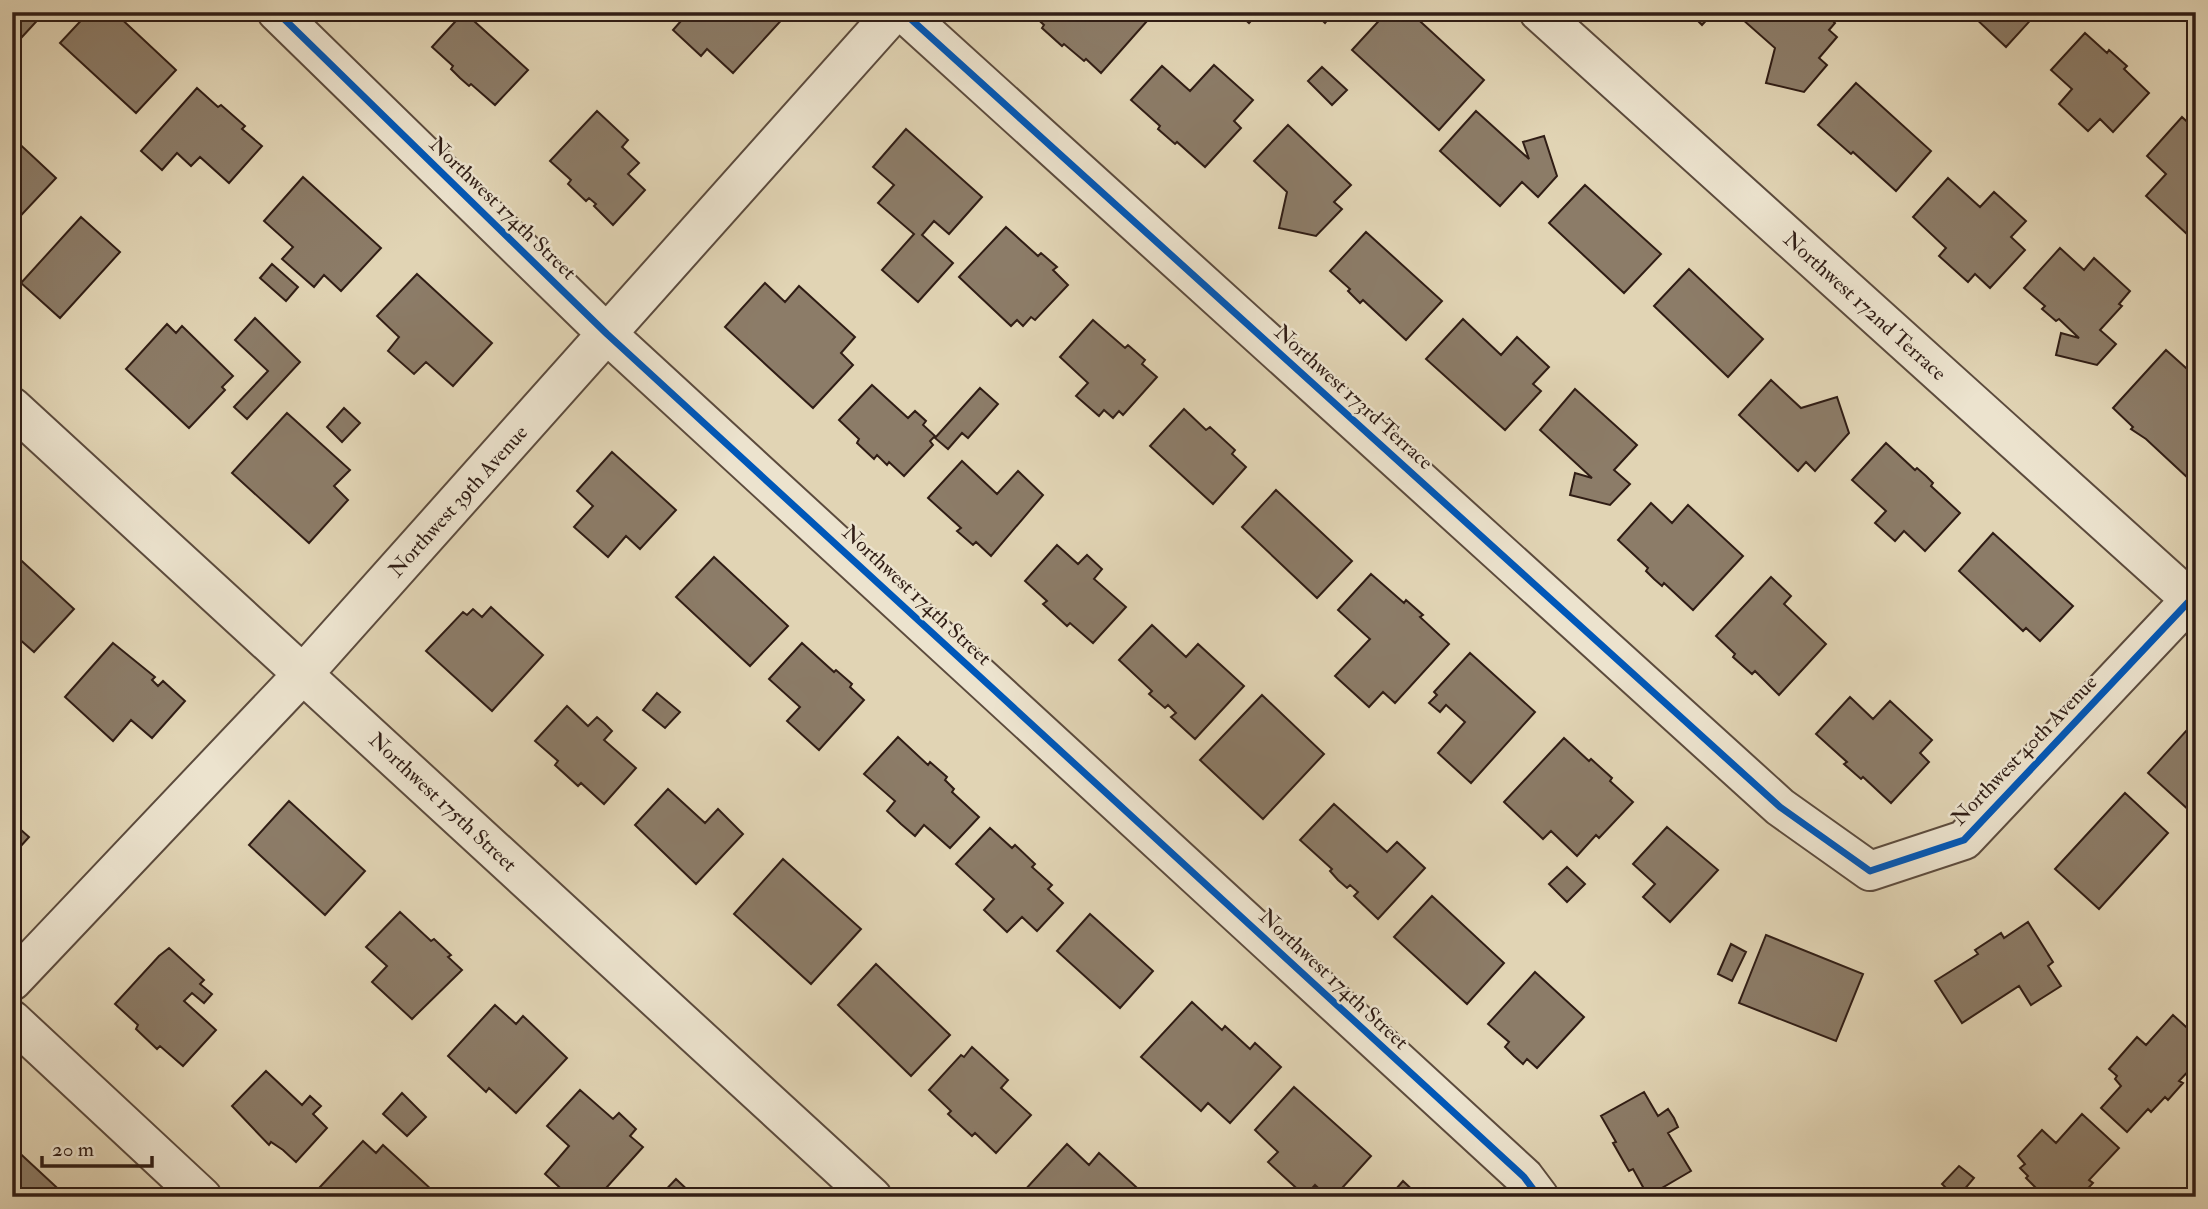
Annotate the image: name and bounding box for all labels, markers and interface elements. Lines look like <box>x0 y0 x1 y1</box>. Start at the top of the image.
street label: Northwest 174th Street <box>423 131 582 286</box>
street label: Northwest 172nd Terrace <box>1777 226 1952 387</box>
street label: Northwest 173rd Terrace <box>1269 319 1439 476</box>
street label: Northwest 39th Avenue <box>383 419 534 583</box>
street label: Northwest 174th Street <box>836 519 997 672</box>
street label: Northwest 40th Avenue <box>1946 669 2103 831</box>
street label: Northwest 175th Street <box>363 727 523 878</box>
street label: Northwest 174th Street <box>1253 903 1414 1056</box>
scale bar <box>42 1125 152 1169</box>
text: 20 m <box>52 1136 94 1163</box>

